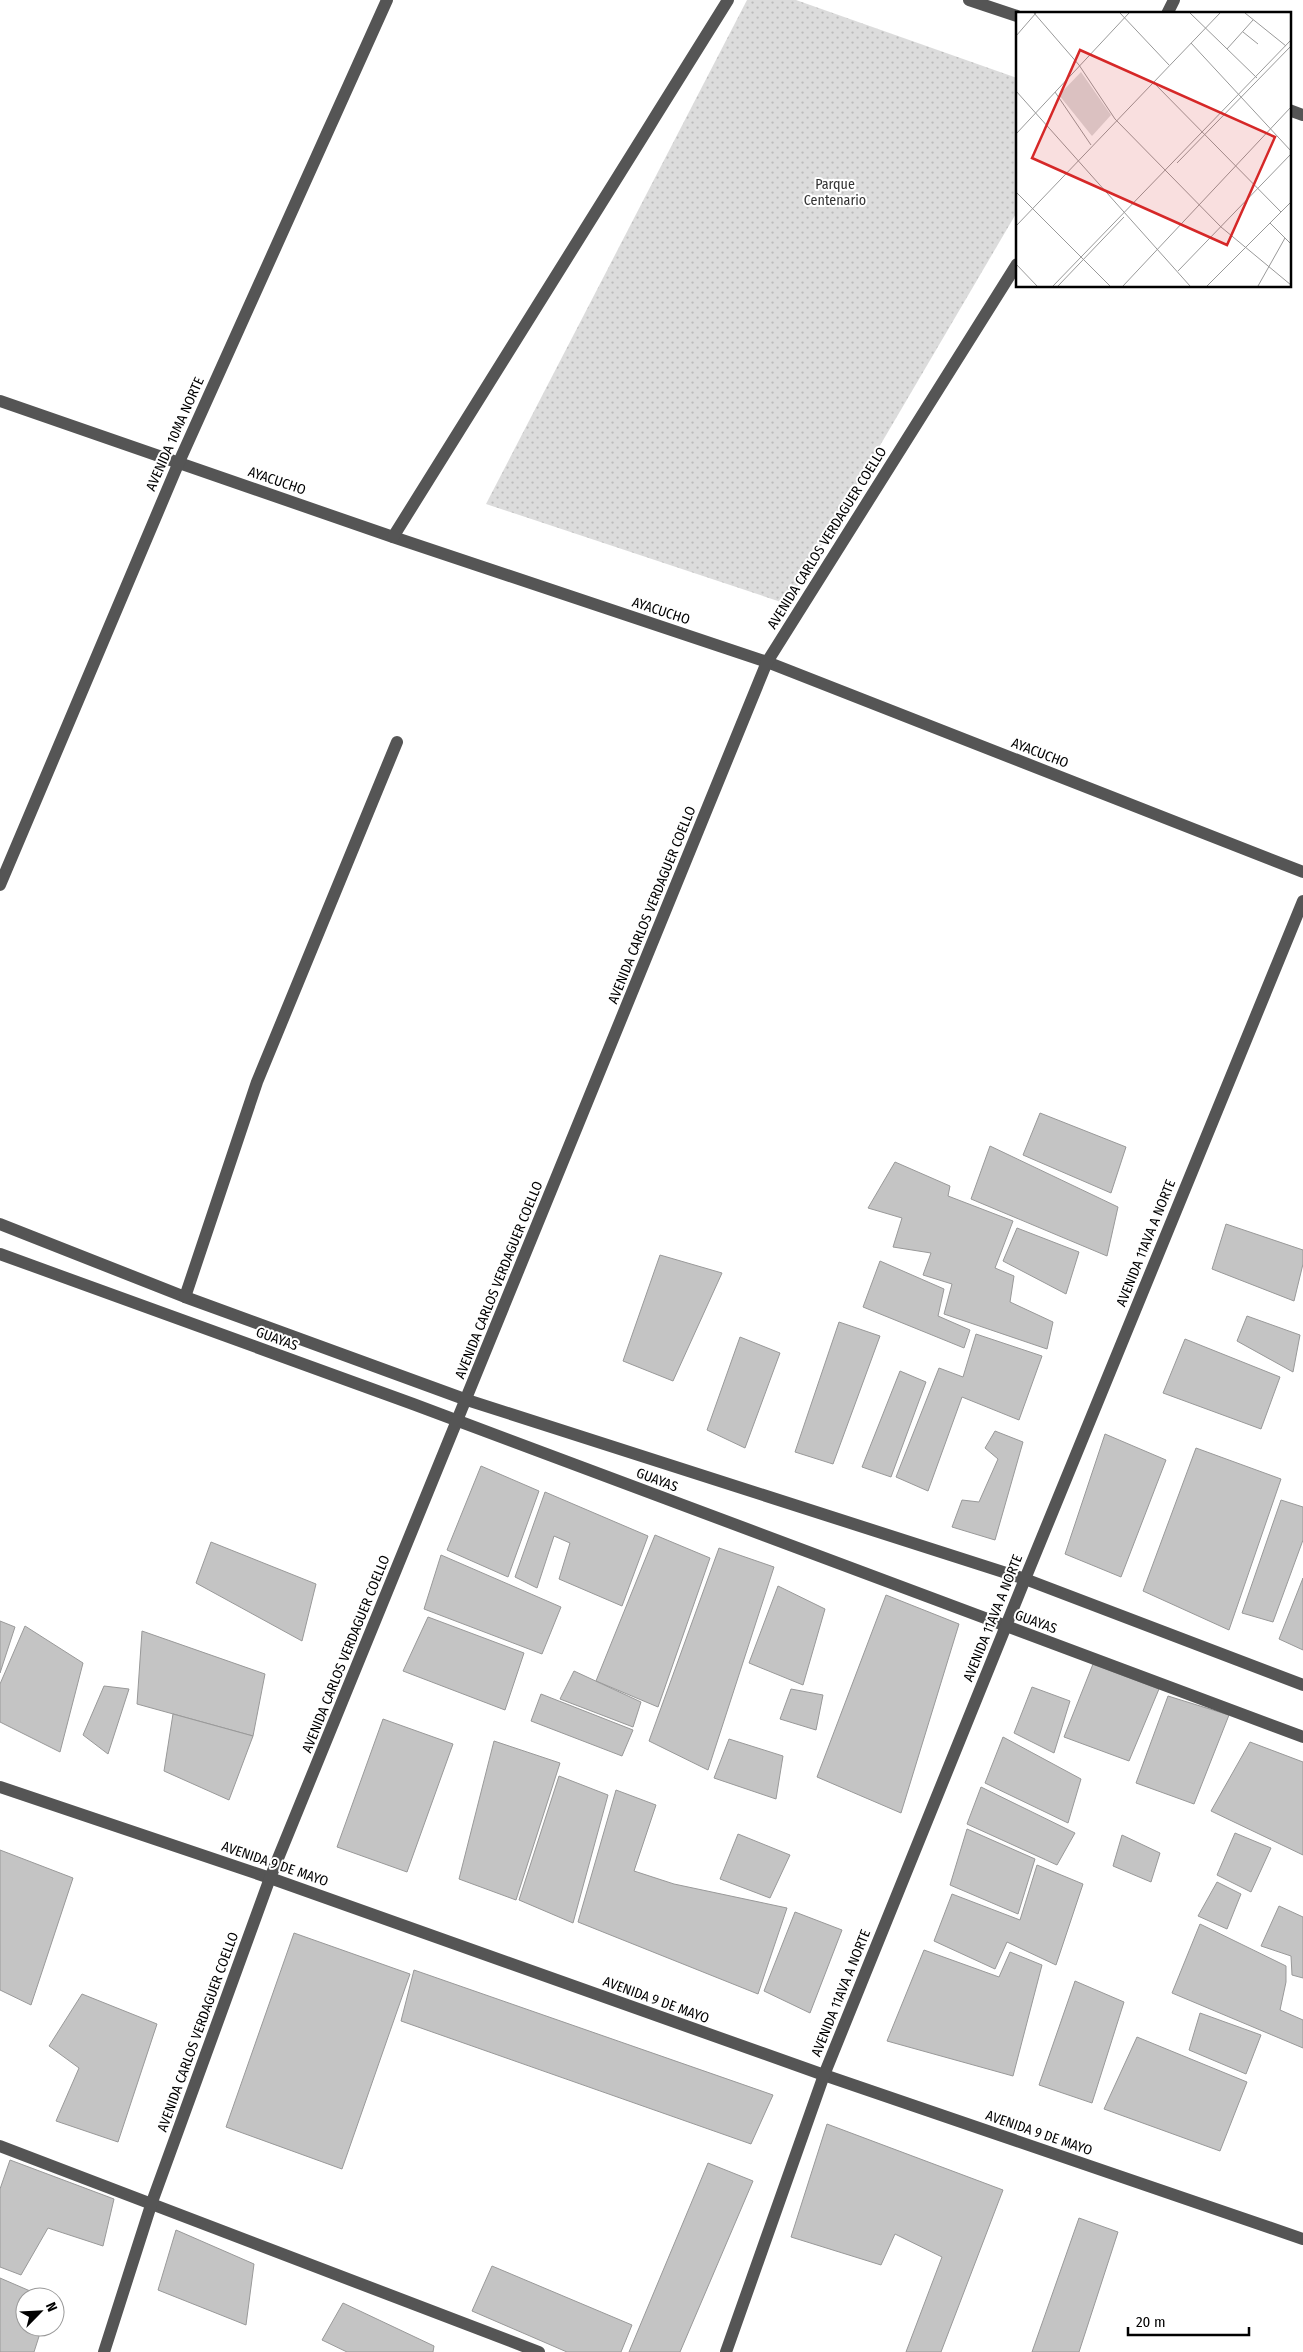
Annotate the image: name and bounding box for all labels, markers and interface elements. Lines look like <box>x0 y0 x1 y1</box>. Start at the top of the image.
inset map <box>1016 12 1290 288</box>
park label: Parque Centenario <box>804 176 866 209</box>
street label: AVENIDA 10MA NORTE <box>142 374 208 494</box>
street label: AVENIDA CARLOS VERDAGUER COELLO <box>764 444 890 632</box>
street label: AYACUCHO <box>246 463 308 499</box>
street label: AYACUCHO <box>630 594 692 628</box>
street label: AYACUCHO <box>1009 734 1071 772</box>
street label: AVENIDA CARLOS VERDAGUER COELLO <box>605 804 700 1006</box>
street label: AVENIDA 11AVA A NORTE <box>1113 1177 1179 1309</box>
street label: AVENIDA CARLOS VERDAGUER COELLO <box>452 1179 547 1381</box>
street label: GUAYAS <box>254 1324 300 1354</box>
street label: GUAYAS <box>634 1464 680 1496</box>
street label: AVENIDA 11AVA A NORTE <box>960 1552 1026 1684</box>
street label: AVENIDA CARLOS VERDAGUER COELLO <box>299 1553 394 1755</box>
street label: GUAYAS <box>1013 1607 1059 1637</box>
street label: AVENIDA 9 DE MAYO <box>219 1838 331 1890</box>
street label: AVENIDA 11AVA A NORTE <box>808 1927 874 2059</box>
street label: AVENIDA CARLOS VERDAGUER COELLO <box>154 1930 242 2134</box>
street label: AVENIDA 9 DE MAYO <box>601 1973 712 2027</box>
street label: AVENIDA 9 DE MAYO <box>983 2107 1095 2159</box>
north arrow <box>15 2287 65 2337</box>
text: N <box>42 2300 61 2314</box>
scale bar <box>1128 2304 1249 2336</box>
text: 20 m <box>1136 2313 1166 2331</box>

